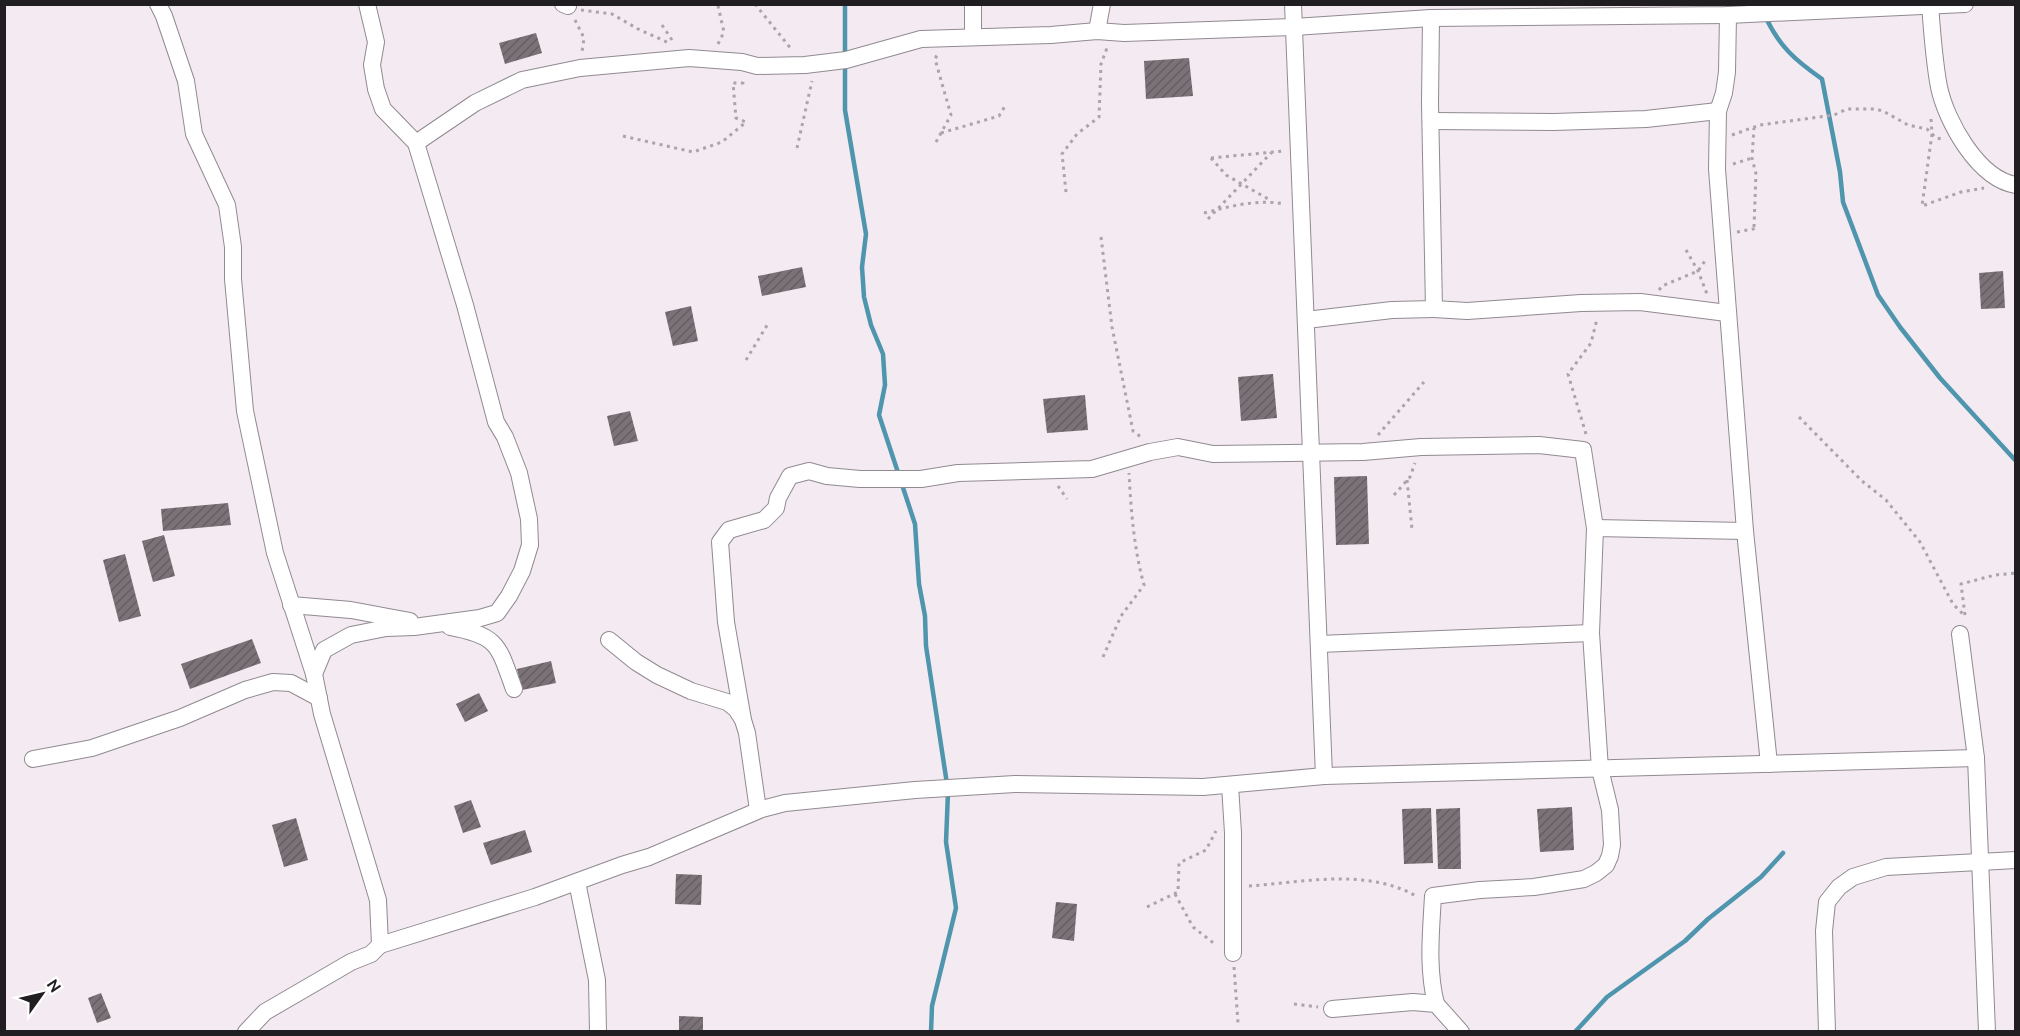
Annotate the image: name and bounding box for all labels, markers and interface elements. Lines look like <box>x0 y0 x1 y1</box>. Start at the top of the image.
north arrow <box>12 964 72 1024</box>
text: N <box>44 976 65 996</box>

